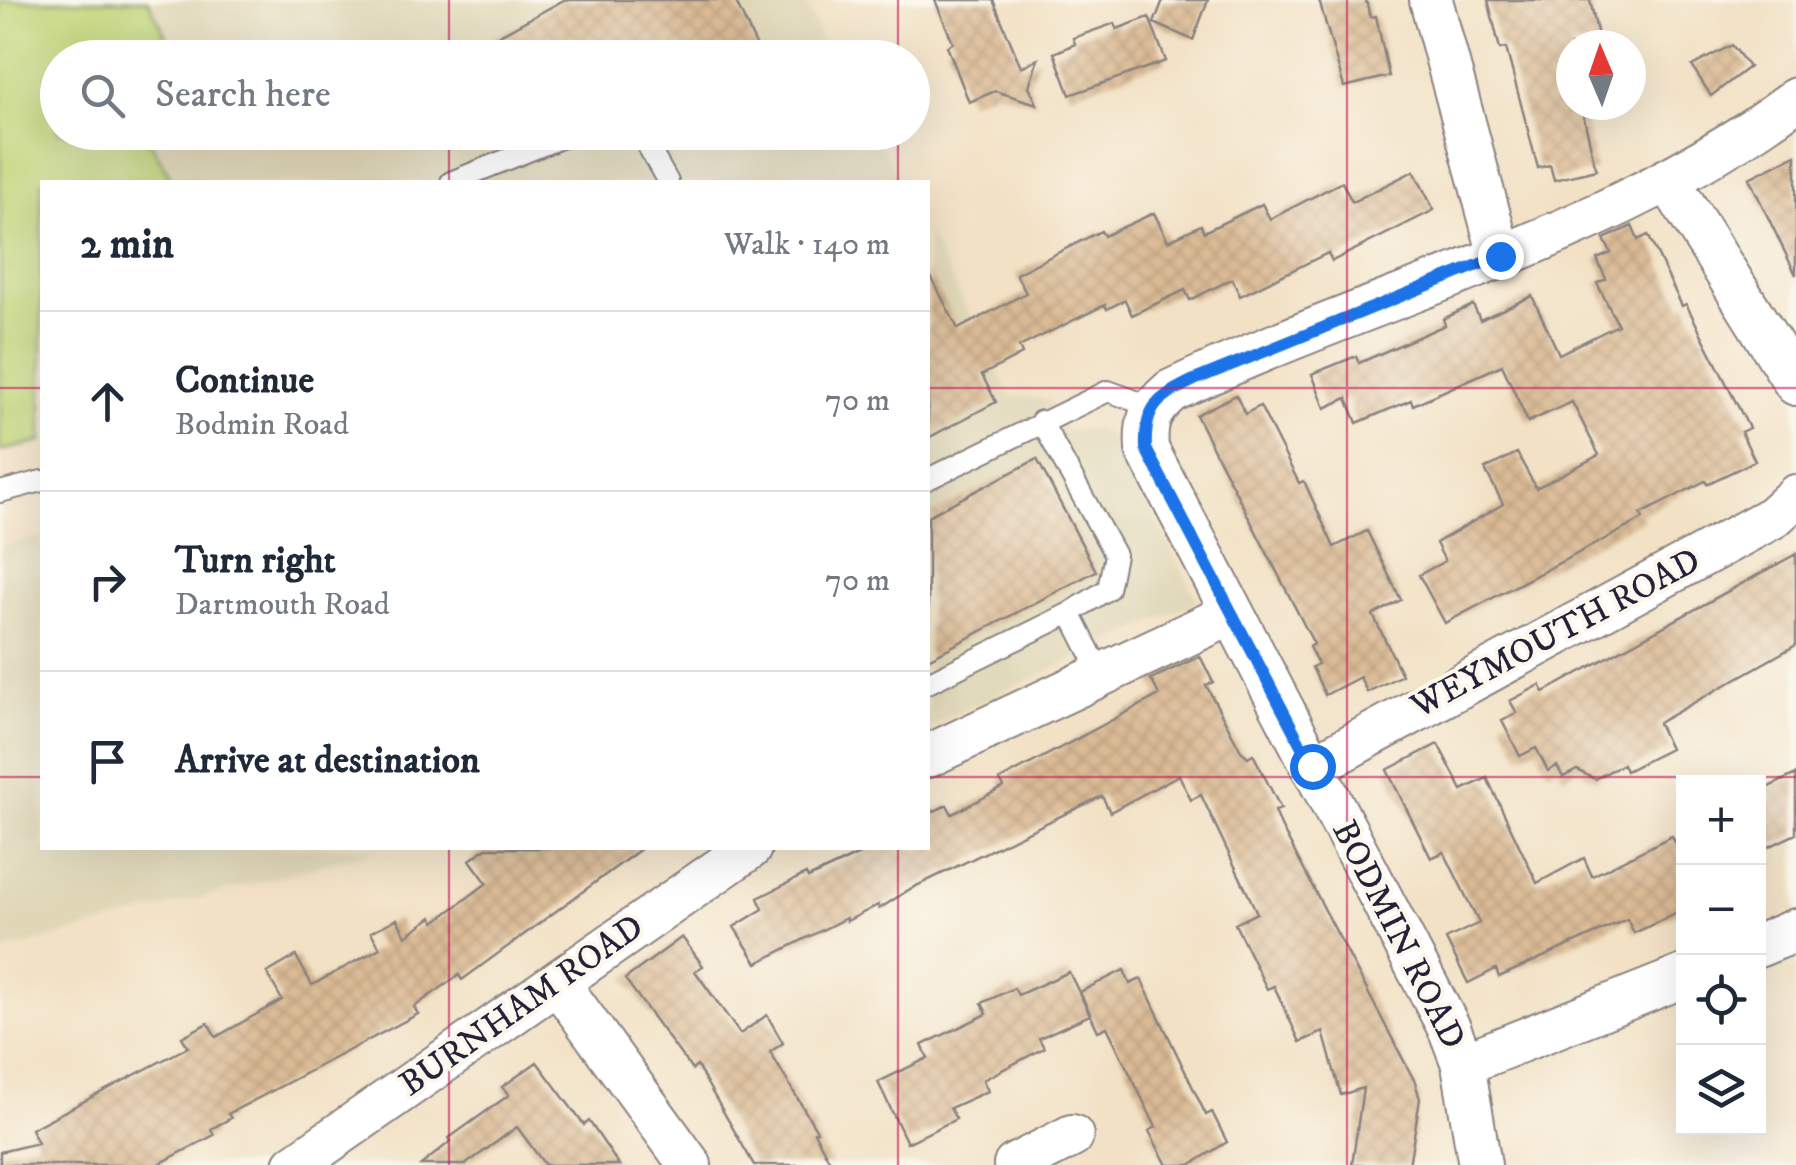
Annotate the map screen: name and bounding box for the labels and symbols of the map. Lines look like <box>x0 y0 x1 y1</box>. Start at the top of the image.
north arrow <box>1556 30 1646 120</box>
route end <box>1478 234 1524 280</box>
street label: WEYMOUTH ROAD <box>1403 539 1708 729</box>
route start <box>1290 744 1336 790</box>
street label: BODMIN ROAD <box>1321 813 1475 1057</box>
street label: BURNHAM ROAD <box>391 905 653 1107</box>

